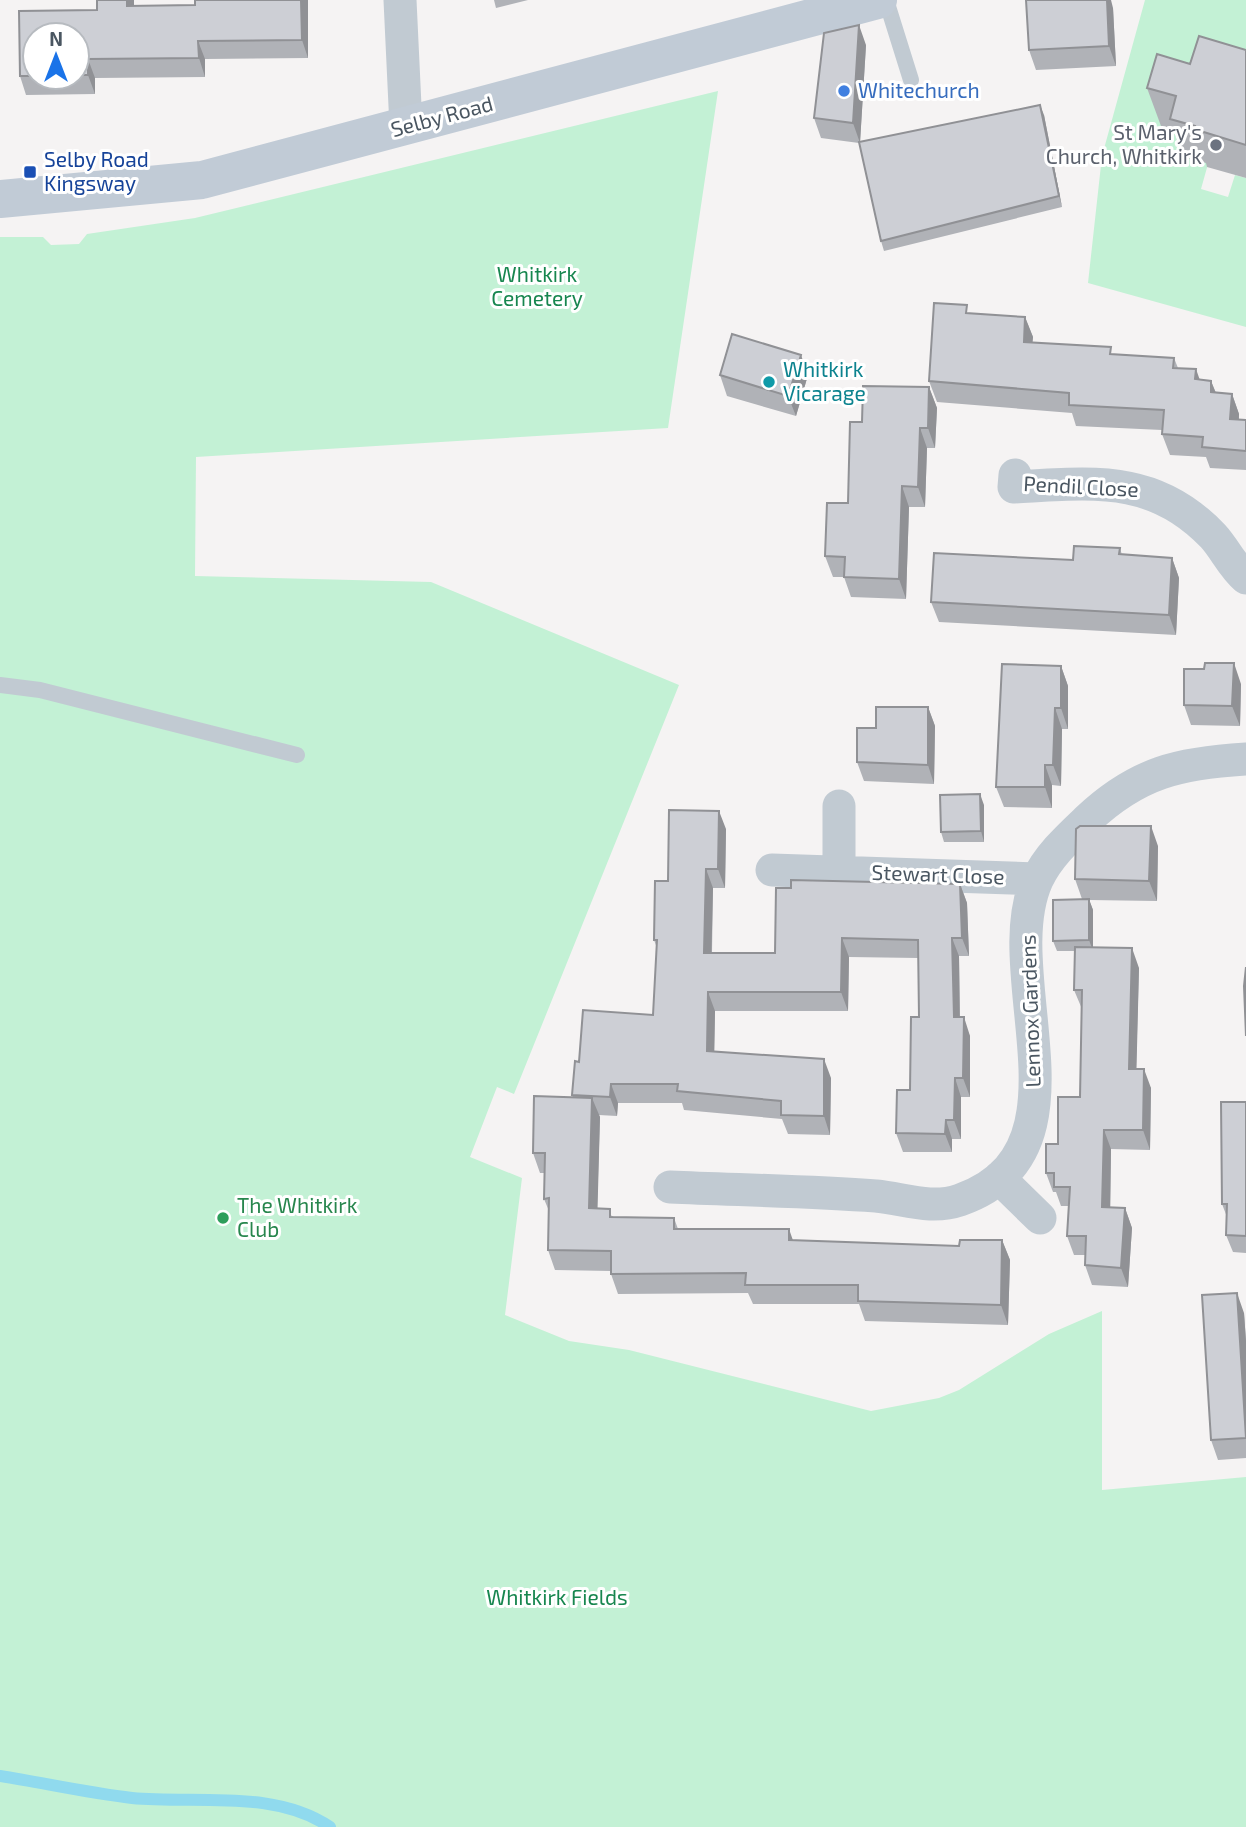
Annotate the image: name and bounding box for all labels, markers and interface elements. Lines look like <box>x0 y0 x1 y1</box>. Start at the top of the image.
north arrow <box>21 21 91 91</box>
text: N <box>49 27 63 50</box>
place label: Whitechurch <box>858 77 980 102</box>
marker: Whitechurch <box>836 83 852 99</box>
street label: Selby Road <box>388 90 495 141</box>
place label: St Mary's Church, Whitkirk <box>1046 119 1202 168</box>
marker: St Mary's Church, Whitkirk <box>1208 137 1224 153</box>
place label: Selby Road Kingsway <box>44 146 149 195</box>
marker: Selby Road Kingsway <box>22 164 38 180</box>
park label: Whitkirk Cemetery <box>491 261 583 310</box>
place label: Whitkirk Vicarage <box>783 356 866 405</box>
marker: Whitkirk Vicarage <box>761 374 777 390</box>
street label: Pendil Close <box>1023 470 1139 501</box>
street label: Stewart Close <box>871 859 1005 888</box>
street label: Lennox Gardens <box>1014 934 1045 1088</box>
place label: The Whitkirk Club <box>237 1192 358 1241</box>
marker: The Whitkirk Club <box>215 1210 231 1226</box>
park label: Whitkirk Fields <box>486 1584 628 1609</box>

